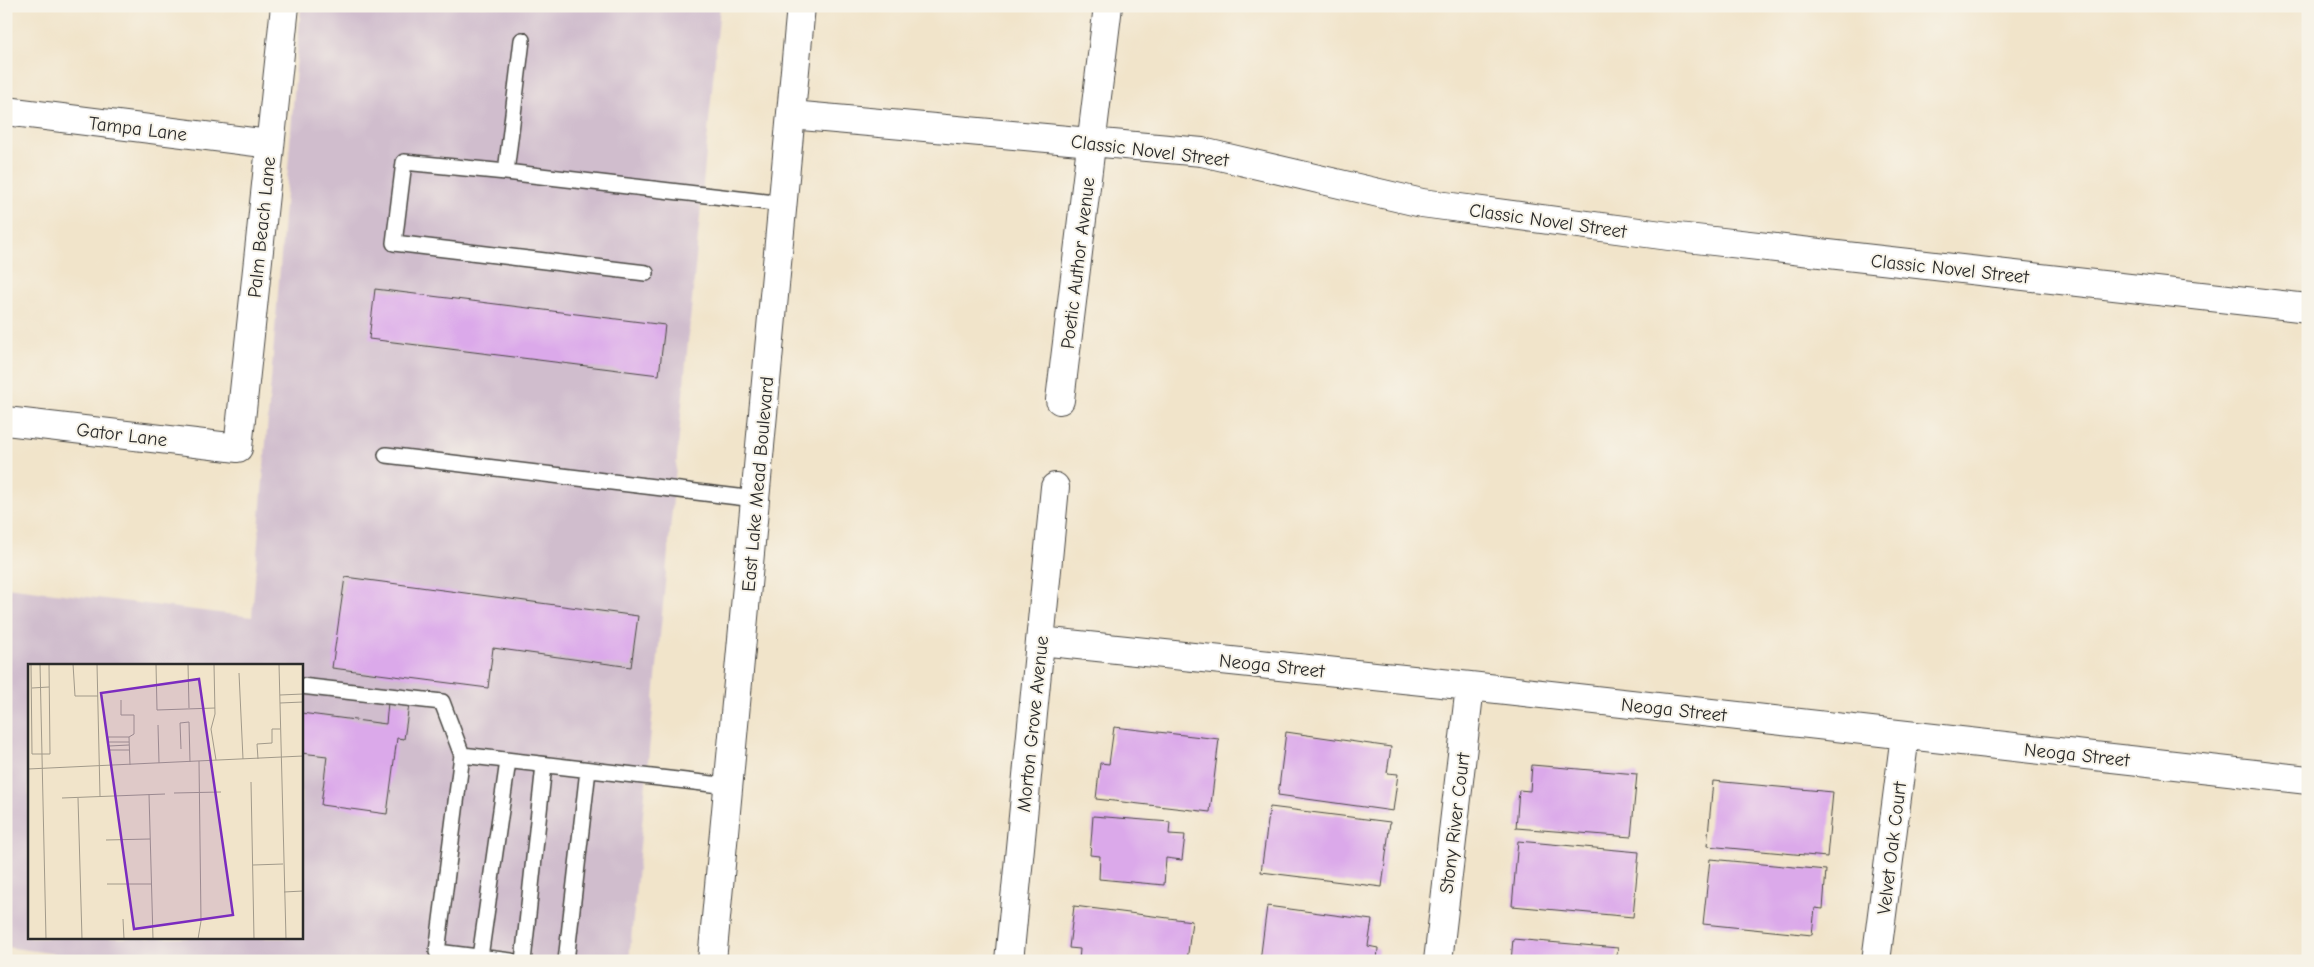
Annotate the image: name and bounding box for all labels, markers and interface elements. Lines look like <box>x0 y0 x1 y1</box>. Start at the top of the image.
street label: Tampa Lane <box>87 112 188 146</box>
street label: Classic Novel Street <box>1070 130 1231 172</box>
street label: Palm Beach Lane <box>244 156 280 299</box>
street label: Poetic Author Avenue <box>1057 176 1099 350</box>
street label: Classic Novel Street <box>1468 199 1629 243</box>
street label: Classic Novel Street <box>1870 250 2031 288</box>
street label: East Lake Mead Boulevard <box>738 376 778 593</box>
street label: Gator Lane <box>75 419 169 451</box>
street label: Morton Grove Avenue <box>1013 635 1053 813</box>
street label: Neoga Street <box>1218 650 1326 683</box>
inset map <box>28 664 302 940</box>
street label: Neoga Street <box>1620 694 1728 727</box>
street label: Neoga Street <box>2023 739 2131 772</box>
street label: Stony River Court <box>1435 751 1475 895</box>
street label: Velvet Oak Court <box>1873 780 1911 916</box>

